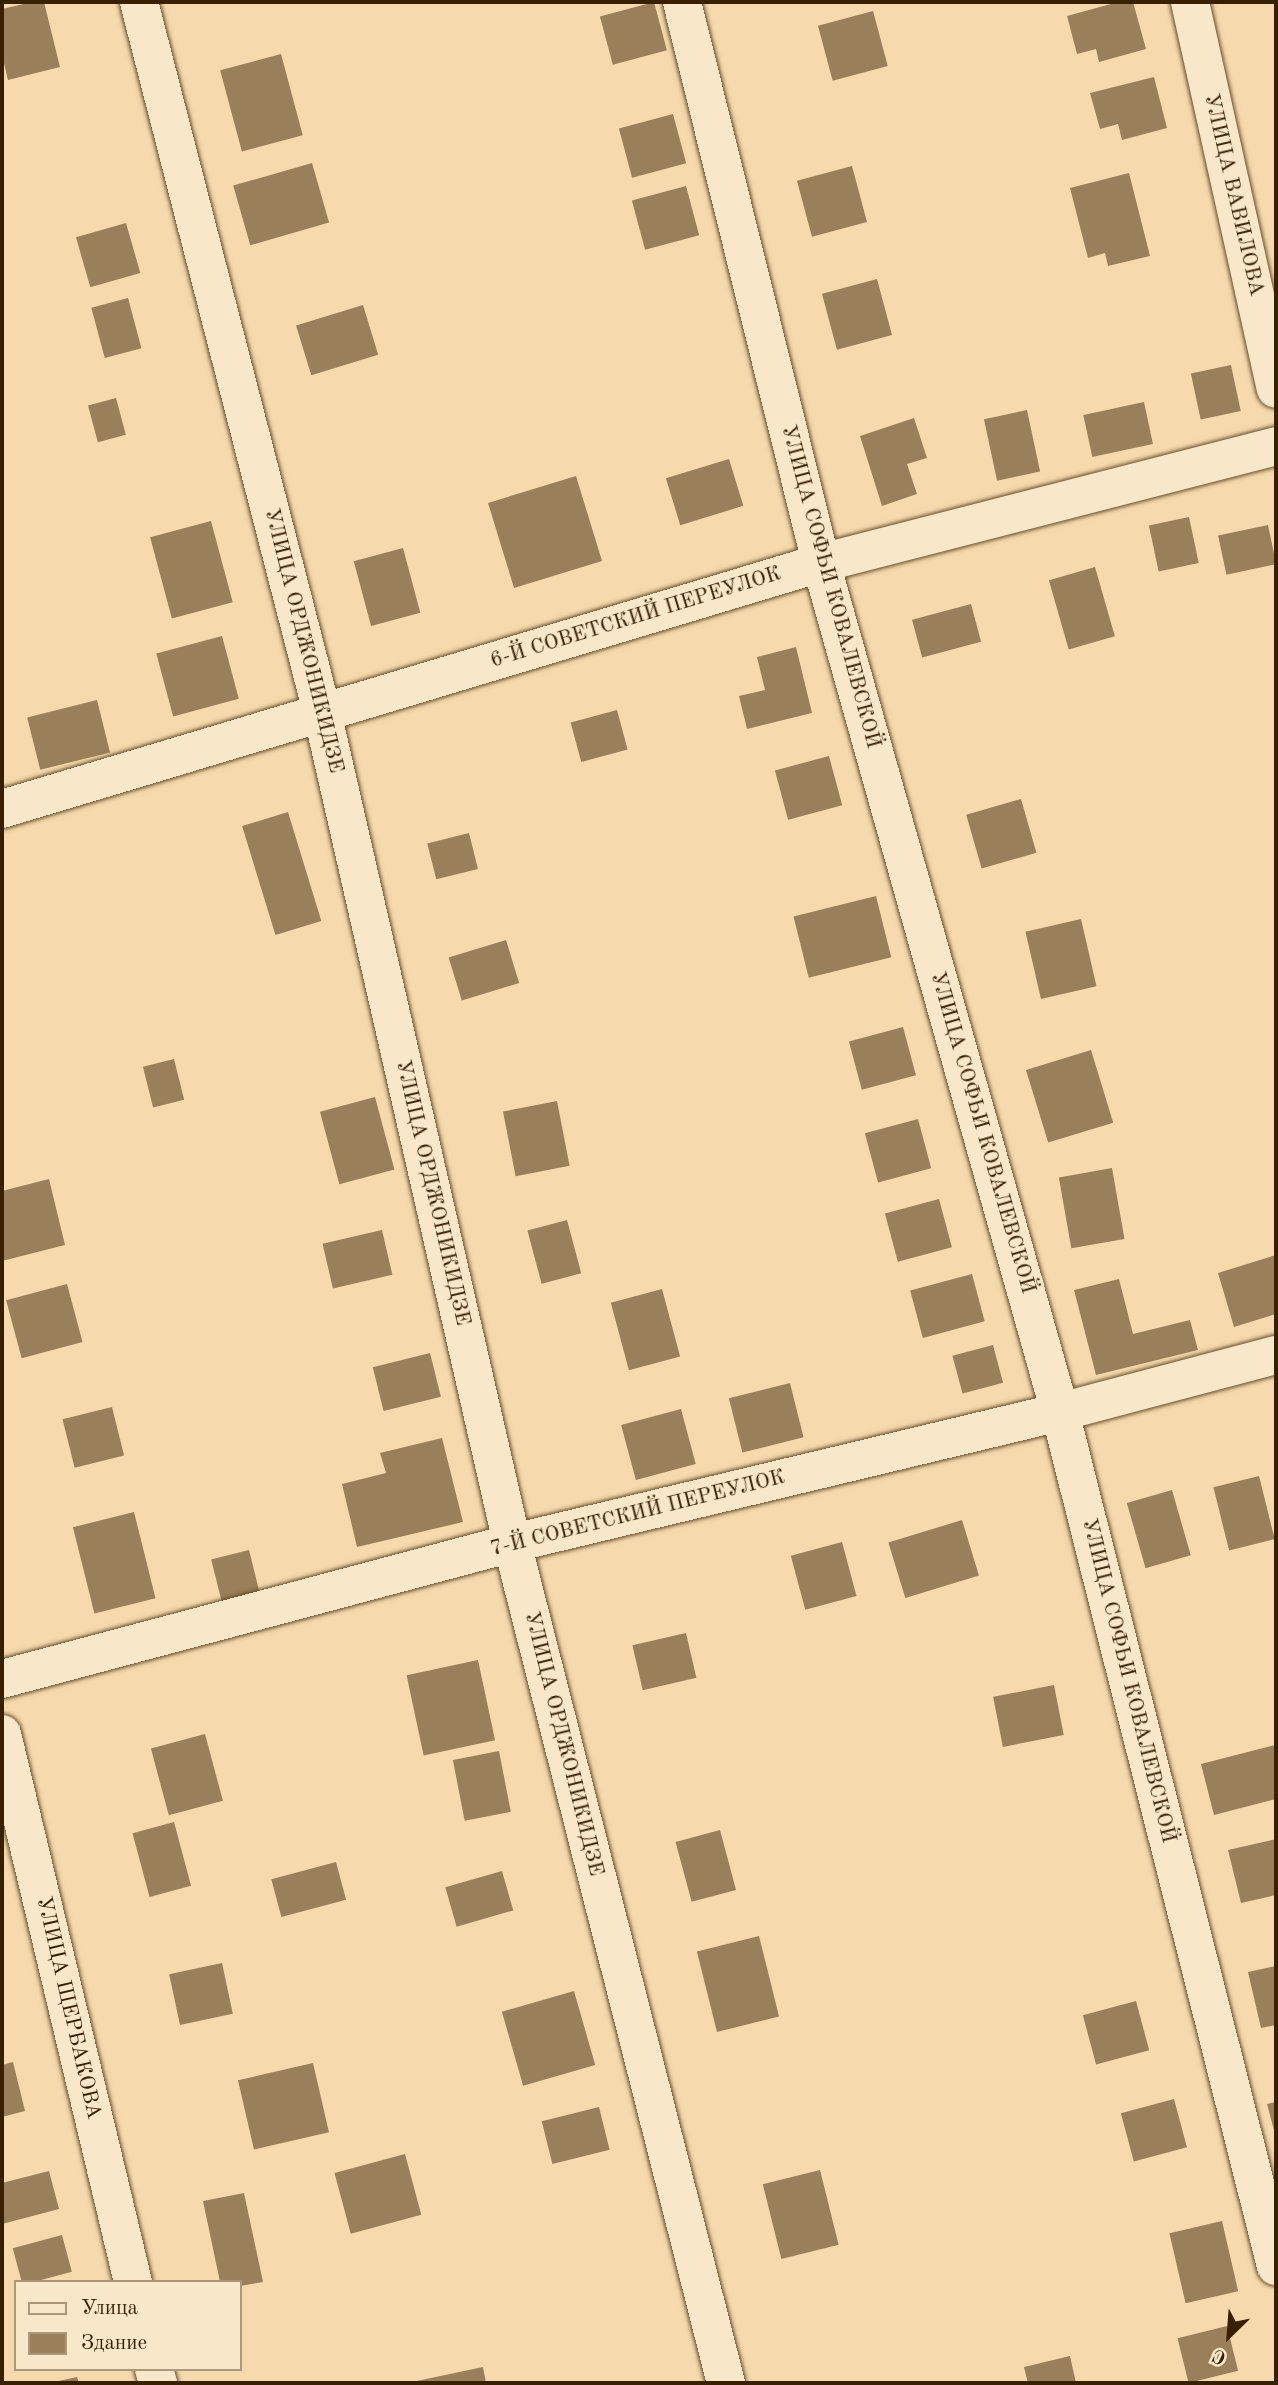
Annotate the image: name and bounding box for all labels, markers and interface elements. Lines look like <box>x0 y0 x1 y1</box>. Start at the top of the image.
street label: УЛИЦА ВАВИЛОВА <box>1197 91 1269 299</box>
street label: УЛИЦА СОФЬИ КОВАЛЕВСКОЙ <box>775 423 885 751</box>
street label: УЛИЦА ОРДЖОНИКИДЗЕ <box>258 506 348 776</box>
street label: 6-Й СОВЕТСКИЙ ПЕРЕУЛОК <box>488 562 784 674</box>
street label: УЛИЦА СОФЬИ КОВАЛЕВСКОЙ <box>924 969 1040 1297</box>
street label: УЛИЦА ОРДЖОНИКИДЗЕ <box>389 1058 475 1328</box>
street label: 7-Й СОВЕТСКИЙ ПЕРЕУЛОК <box>488 1465 788 1563</box>
street label: УЛИЦА СОФЬИ КОВАЛЕВСКОЙ <box>1075 1516 1181 1846</box>
street label: УЛИЦА ОРДЖОНИКИДЗЕ <box>518 1609 608 1879</box>
street label: УЛИЦА ЩЕРБАКОВА <box>30 1894 106 2122</box>
legend <box>14 2280 242 2371</box>
text: Улица <box>81 2298 138 2319</box>
north arrow <box>1194 2301 1264 2371</box>
text: Здание <box>81 2333 147 2354</box>
text: С <box>1210 2344 1230 2367</box>

